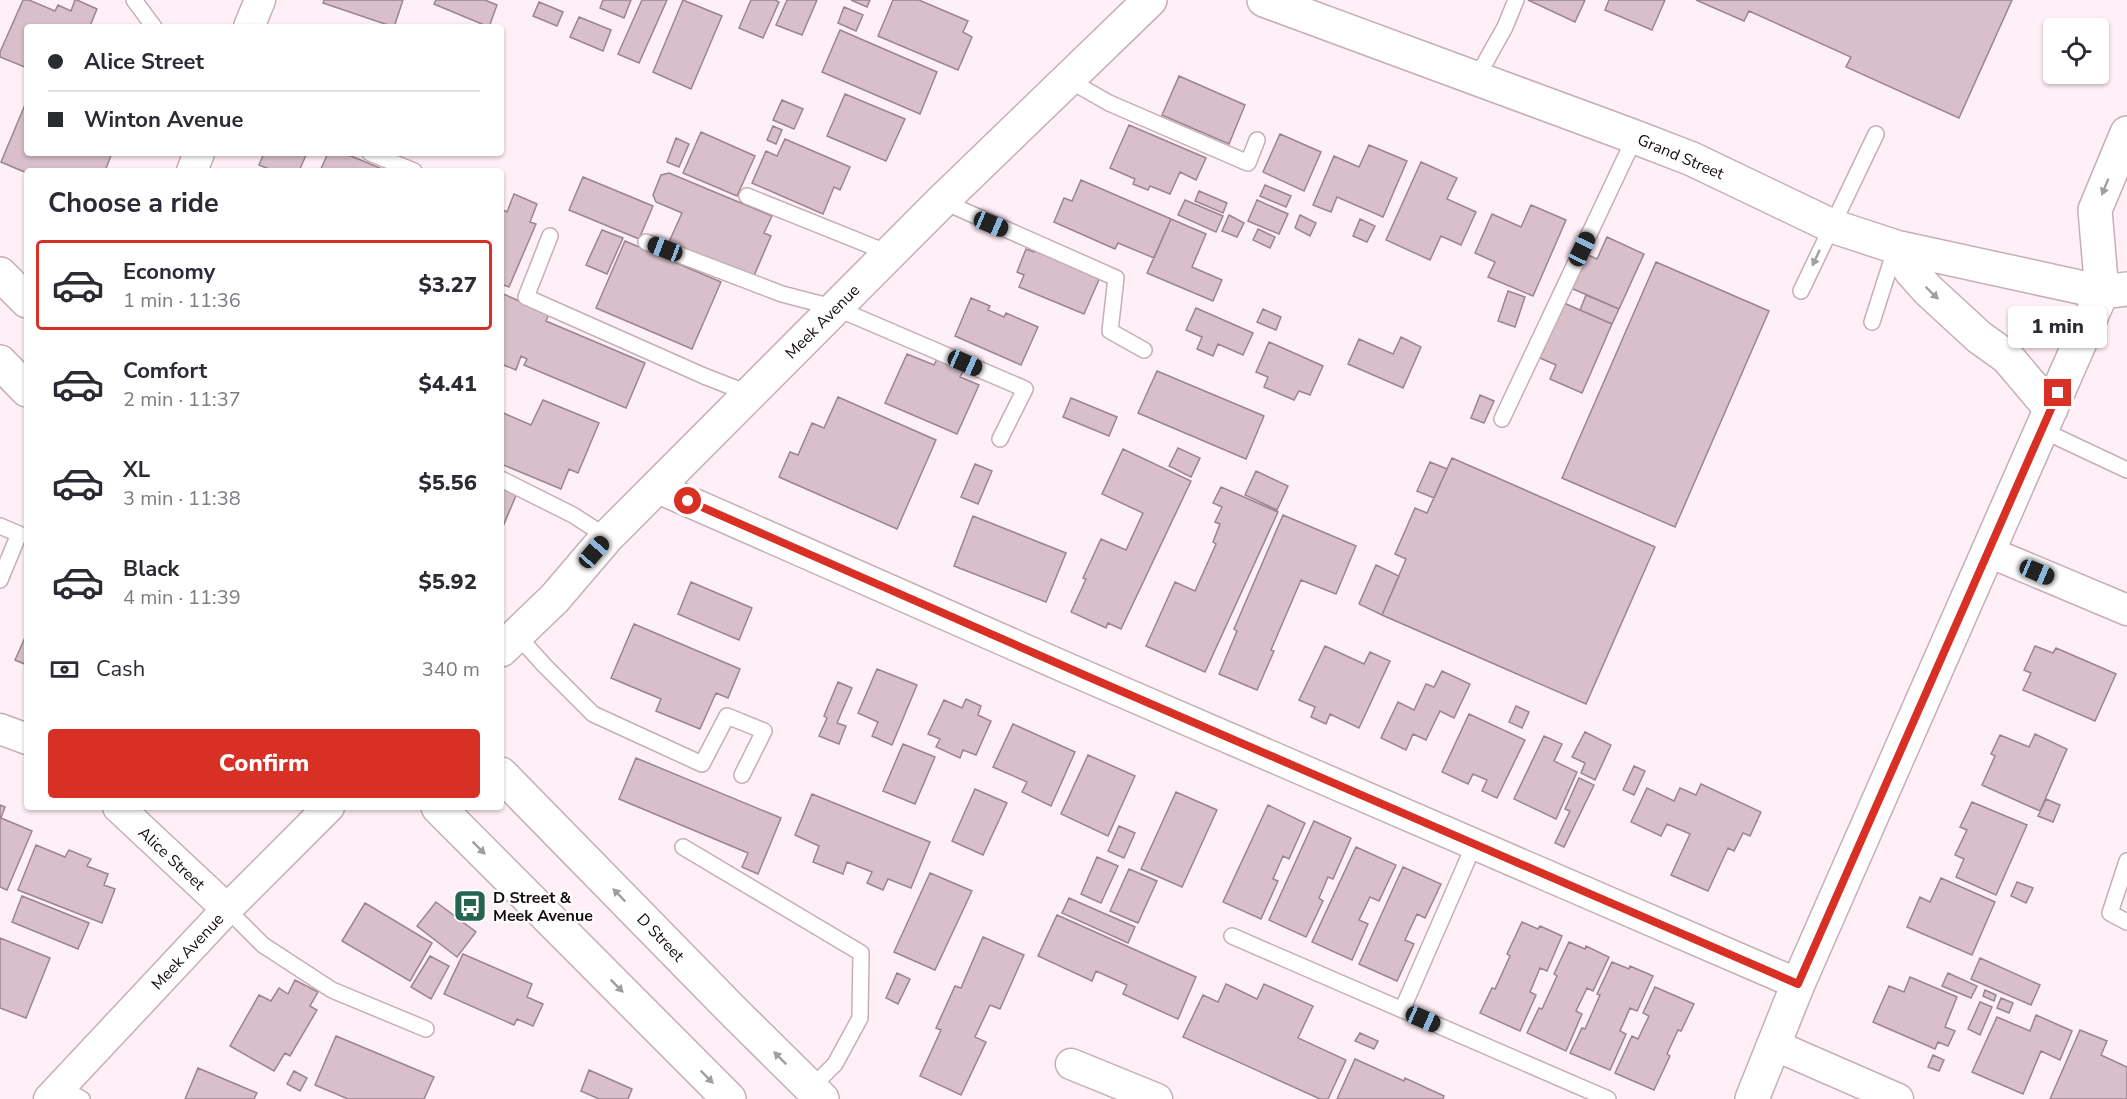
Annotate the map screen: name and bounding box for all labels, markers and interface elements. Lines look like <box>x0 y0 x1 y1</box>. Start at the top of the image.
map controls <box>2043 18 2109 84</box>
button: locate <box>2043 18 2109 84</box>
text: Alice Street <box>84 47 204 77</box>
text: Winton Avenue <box>84 105 243 135</box>
street label: Grand Street <box>1634 129 1728 185</box>
one-way arrow <box>2100 178 2109 196</box>
text: Choose a ride <box>48 185 219 222</box>
car <box>971 209 1011 239</box>
car <box>1566 229 1598 269</box>
car <box>645 234 685 264</box>
one-way arrow <box>1812 250 1821 267</box>
text: Economy <box>123 257 215 287</box>
icon: car <box>51 258 105 312</box>
text: $3.27 <box>418 270 477 300</box>
street label: Meek Avenue <box>781 280 865 364</box>
one-way arrow <box>1924 286 1938 300</box>
text: 1 min · 11:36 <box>123 287 241 314</box>
callout: 1 min <box>2008 306 2108 348</box>
text: 1 min <box>2031 313 2084 340</box>
car <box>945 347 985 379</box>
text: Comfort <box>123 356 207 386</box>
icon: car <box>51 357 105 411</box>
text: $4.41 <box>418 369 477 399</box>
route end <box>2044 379 2071 406</box>
text: 2 min · 11:37 <box>123 386 241 413</box>
text: XL <box>123 455 150 485</box>
icon: car <box>51 456 105 510</box>
text: $5.56 <box>418 468 477 498</box>
text: 3 min · 11:38 <box>123 485 241 512</box>
route start <box>674 487 701 514</box>
car <box>575 533 613 571</box>
text: Black <box>123 554 179 584</box>
icon: car <box>51 555 105 609</box>
car <box>2017 557 2057 587</box>
text: $5.92 <box>418 567 477 597</box>
text: 4 min · 11:39 <box>123 584 241 611</box>
icon: cash <box>48 653 81 686</box>
text: Cash <box>96 654 145 684</box>
text: 340 m <box>422 656 480 683</box>
button: Confirm <box>48 729 480 798</box>
street label: Alice Street <box>133 822 210 896</box>
one-way arrow <box>472 841 486 855</box>
place label: D Street & Meek Avenue <box>493 887 593 927</box>
bus stop icon: D Street & Meek Avenue <box>452 888 488 924</box>
one-way arrow <box>613 889 627 903</box>
street label: Meek Avenue <box>147 909 229 995</box>
street label: D Street <box>632 909 689 967</box>
one-way arrow <box>609 979 623 993</box>
car <box>1403 1003 1443 1035</box>
one-way arrow <box>774 1051 788 1065</box>
one-way arrow <box>700 1069 714 1084</box>

